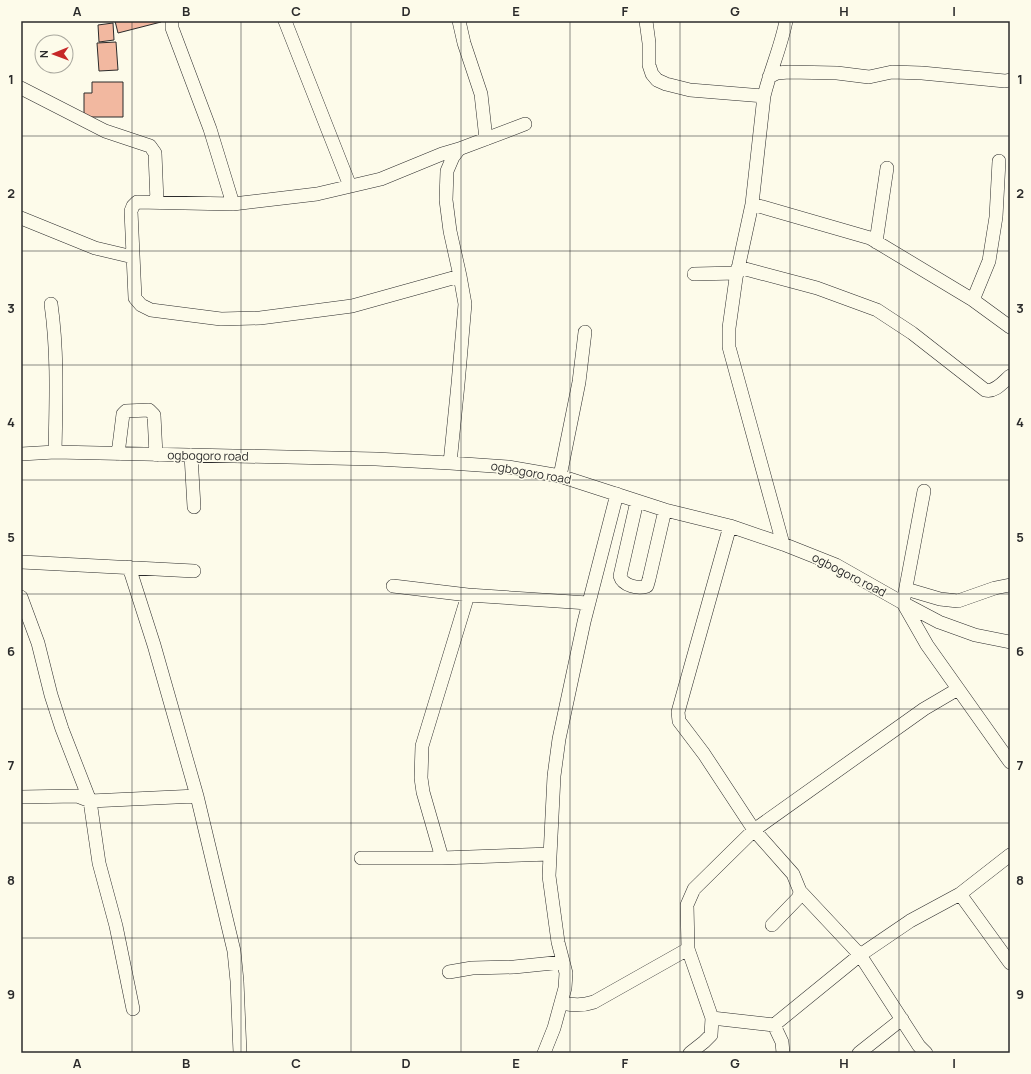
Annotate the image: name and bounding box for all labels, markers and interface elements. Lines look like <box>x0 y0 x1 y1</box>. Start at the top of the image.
text: A <box>73 2 82 20</box>
text: B <box>182 2 190 20</box>
text: C <box>291 2 301 20</box>
text: D <box>401 2 411 20</box>
text: E <box>512 2 520 20</box>
text: F <box>622 2 629 20</box>
text: G <box>730 2 740 20</box>
text: H <box>839 2 849 20</box>
text: I <box>952 2 956 20</box>
north arrow <box>34 34 74 74</box>
text: N <box>36 50 51 58</box>
text: 1 <box>8 70 14 88</box>
text: 1 <box>1017 70 1023 88</box>
text: 2 <box>7 184 15 202</box>
text: 2 <box>1016 184 1024 202</box>
text: 3 <box>7 299 15 317</box>
text: 3 <box>1016 299 1024 317</box>
text: 4 <box>7 413 15 431</box>
text: 4 <box>1016 413 1024 431</box>
street label: ogbogoro road <box>167 446 249 465</box>
street label: ogbogoro road <box>490 457 573 488</box>
text: 5 <box>7 528 15 546</box>
text: 5 <box>1016 528 1024 546</box>
street label: ogbogoro road <box>809 549 889 601</box>
text: 6 <box>7 642 15 660</box>
text: 6 <box>1016 642 1024 660</box>
text: 7 <box>8 756 15 774</box>
text: 7 <box>1017 756 1024 774</box>
text: 8 <box>7 871 15 889</box>
text: 8 <box>1016 871 1024 889</box>
text: 9 <box>7 985 15 1003</box>
text: 9 <box>1016 985 1024 1003</box>
text: A <box>73 1054 82 1072</box>
text: B <box>182 1054 190 1072</box>
text: C <box>291 1054 301 1072</box>
text: D <box>401 1054 411 1072</box>
text: E <box>512 1054 520 1072</box>
text: F <box>622 1054 629 1072</box>
text: G <box>730 1054 740 1072</box>
text: H <box>839 1054 849 1072</box>
text: I <box>952 1054 956 1072</box>

